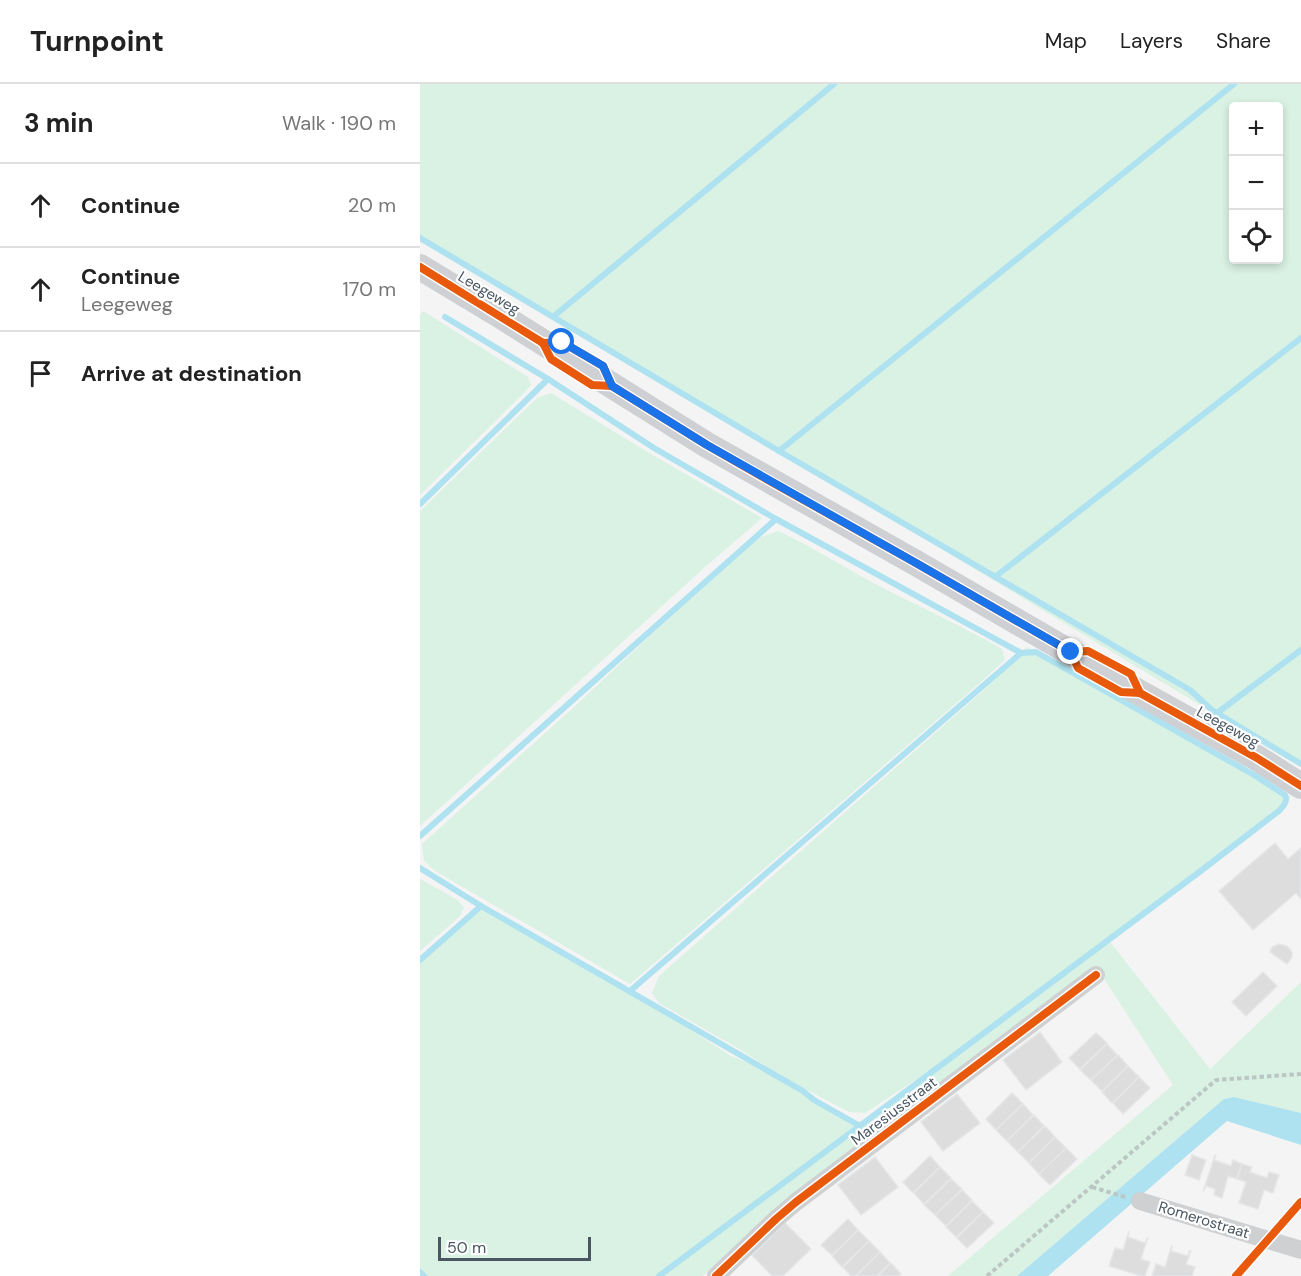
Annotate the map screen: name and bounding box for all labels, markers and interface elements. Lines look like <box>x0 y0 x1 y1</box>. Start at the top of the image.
text: Turnpoint <box>30 23 164 60</box>
text: Map <box>1045 27 1087 55</box>
text: Layers <box>1120 27 1183 55</box>
text: Share <box>1216 27 1271 55</box>
map controls <box>1229 102 1283 264</box>
button: + <box>1229 102 1283 156</box>
text: 3 min <box>24 106 93 140</box>
text: Walk · 190 m <box>282 110 396 136</box>
button: − <box>1229 156 1283 210</box>
icon: ahead <box>24 189 57 222</box>
text: Continue <box>81 191 180 220</box>
text: 20 m <box>348 192 396 218</box>
button: locate <box>1229 210 1283 264</box>
text: Continue <box>81 262 180 291</box>
street label: Leegeweg <box>454 267 524 319</box>
icon: ahead <box>24 273 57 306</box>
text: 170 m <box>343 276 396 302</box>
text: Leegeweg <box>81 291 173 317</box>
route start <box>548 328 574 354</box>
icon: arrive <box>24 357 57 390</box>
text: Arrive at destination <box>81 359 302 388</box>
route end <box>1057 638 1083 664</box>
street label: Leegeweg <box>1193 702 1263 752</box>
street label: Maresiusstraat <box>847 1072 941 1150</box>
street label: Romerostraat <box>1156 1197 1252 1243</box>
scale bar <box>438 1234 591 1262</box>
text: 50 m <box>447 1237 486 1258</box>

